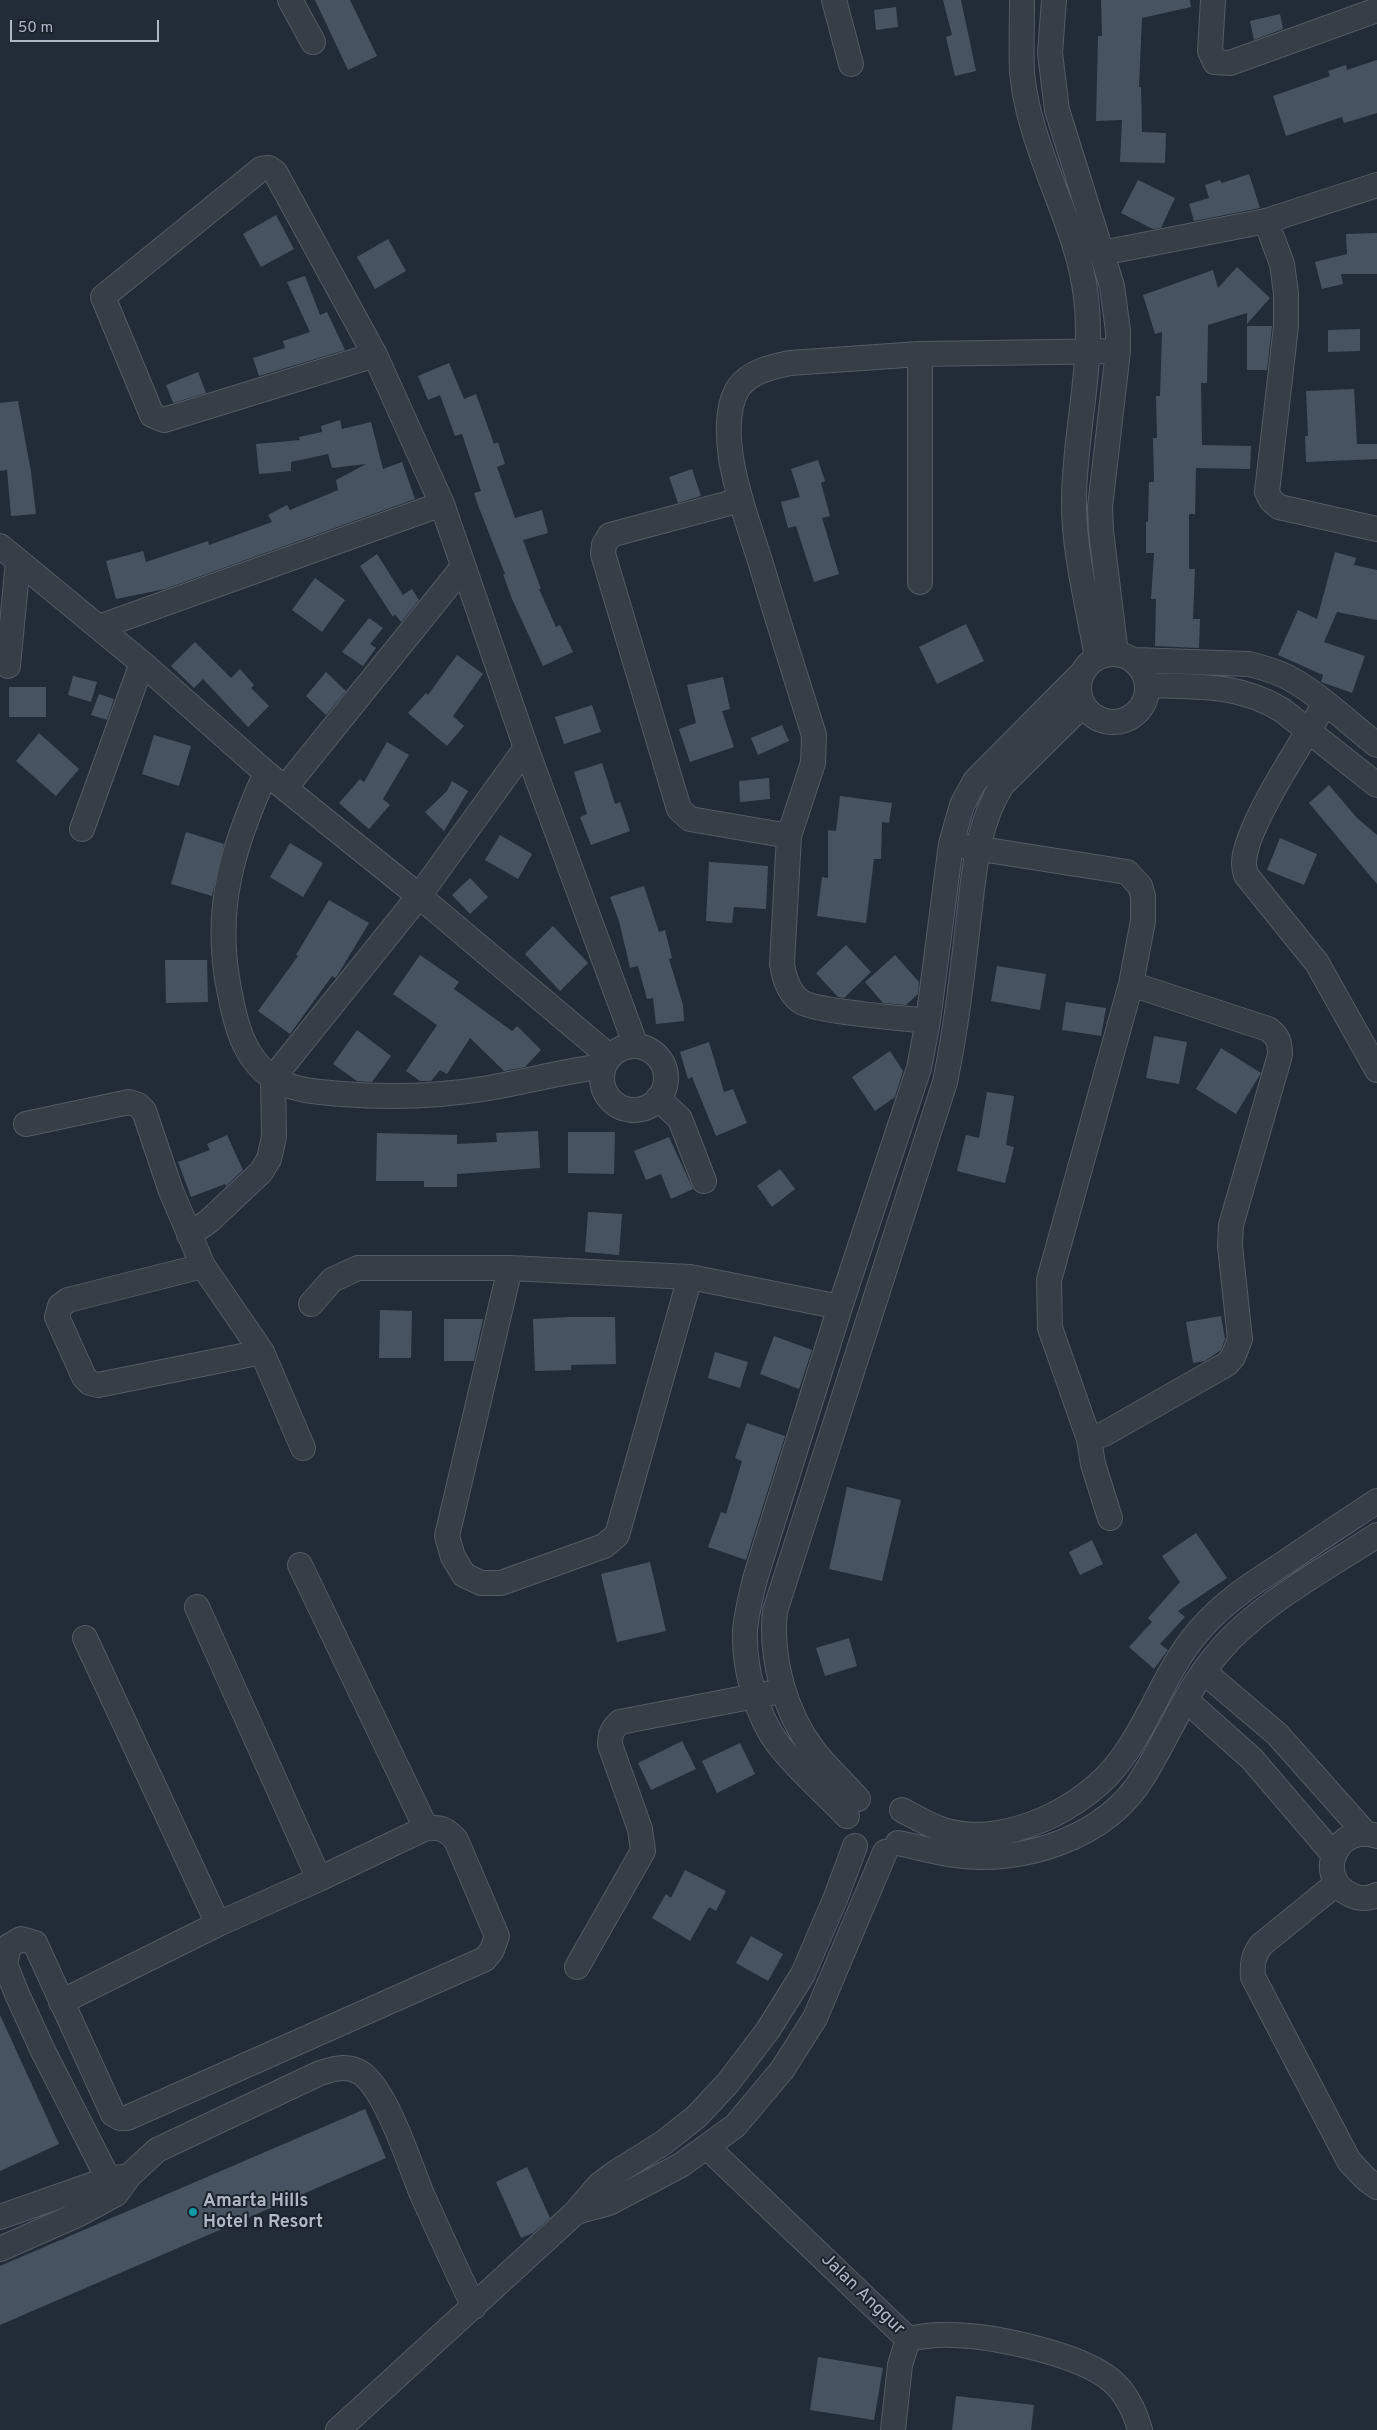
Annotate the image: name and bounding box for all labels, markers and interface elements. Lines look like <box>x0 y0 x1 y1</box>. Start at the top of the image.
scale bar <box>12 10 161 42</box>
text: 50 m <box>18 19 53 38</box>
place label: Amarta Hills Hotel n Resort <box>203 2191 323 2234</box>
marker: Amarta Hills Hotel n Resort <box>187 2206 199 2218</box>
street label: Jalan Anggur <box>816 2250 908 2340</box>

